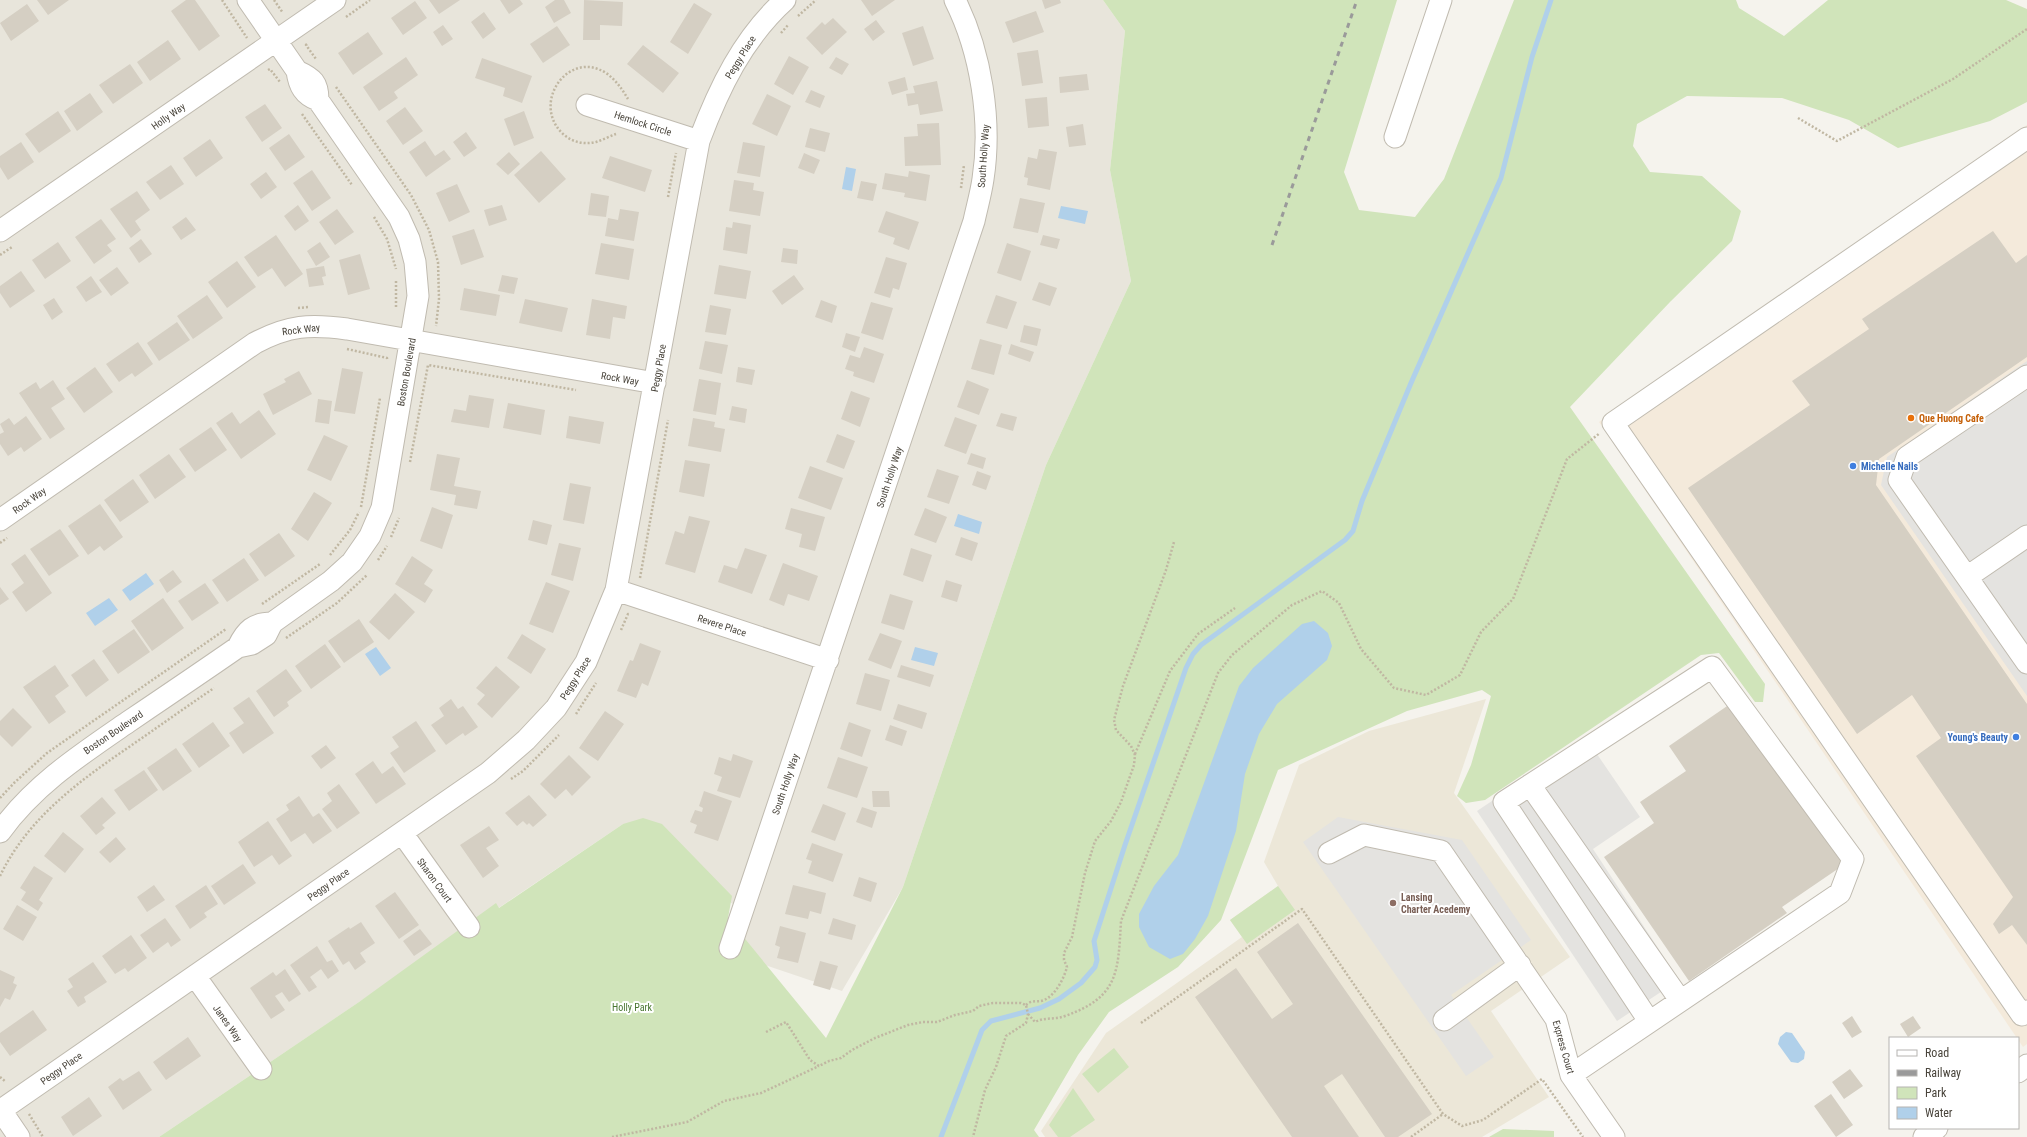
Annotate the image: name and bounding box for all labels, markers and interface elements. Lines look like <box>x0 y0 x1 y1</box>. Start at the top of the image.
street label: Peggy Place <box>723 34 758 81</box>
street label: Holly Way <box>149 101 187 132</box>
street label: Hemlock Circle <box>613 109 673 138</box>
street label: South Holly Way <box>976 124 991 188</box>
street label: Rock Way <box>281 322 321 337</box>
street label: Boston Boulevard <box>395 337 418 407</box>
street label: Peggy Place <box>649 343 668 393</box>
street label: Rock Way <box>600 370 640 387</box>
marker: Que Huong Cafe <box>1906 413 1916 423</box>
place label: Que Huong Cafe <box>1919 413 1984 424</box>
street label: South Holly Way <box>874 445 905 509</box>
marker: Michelle Nails <box>1848 461 1858 471</box>
place label: Michelle Nails <box>1861 461 1918 472</box>
street label: Rock Way <box>11 485 48 516</box>
street label: Revere Place <box>696 612 748 639</box>
street label: Peggy Place <box>558 655 593 702</box>
street label: Boston Boulevard <box>82 708 145 756</box>
place label: Young's Beauty <box>1947 732 2009 743</box>
marker: Young's Beauty <box>2011 732 2021 742</box>
street label: South Holly Way <box>770 752 801 816</box>
street label: Sharon Court <box>415 856 454 904</box>
street label: Peggy Place <box>305 866 352 903</box>
place label: Lansing Charter Acedemy <box>1401 892 1471 915</box>
marker: Lansing Charter Acedemy <box>1388 898 1398 908</box>
park label: Holly Park <box>612 1002 653 1013</box>
street label: Janes Way <box>211 1003 244 1044</box>
street label: Express Court <box>1551 1019 1576 1075</box>
legend <box>1889 1037 2019 1129</box>
text: Road <box>1925 1046 1949 1060</box>
street label: Peggy Place <box>38 1050 85 1087</box>
text: Railway <box>1925 1066 1961 1080</box>
text: Park <box>1925 1086 1947 1100</box>
text: Water <box>1925 1106 1953 1120</box>

